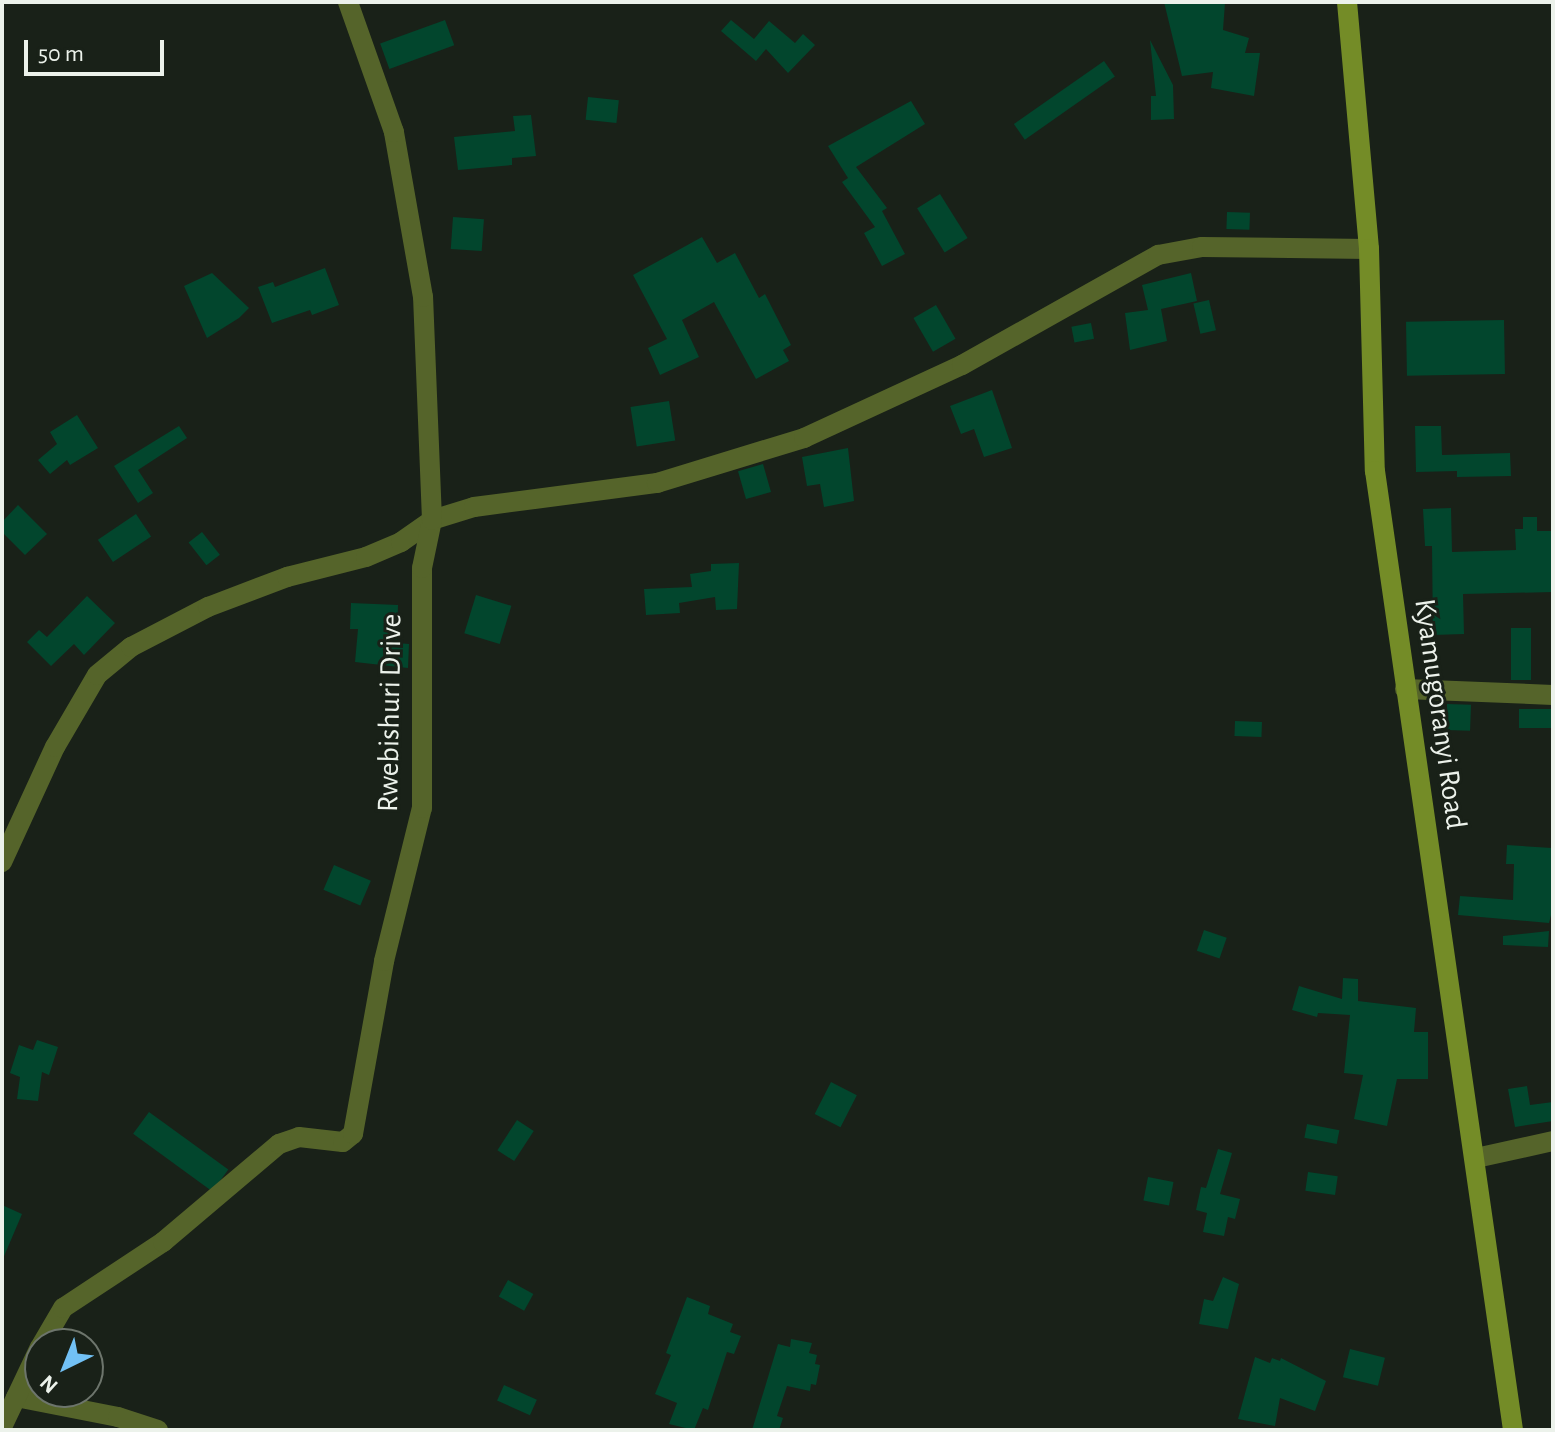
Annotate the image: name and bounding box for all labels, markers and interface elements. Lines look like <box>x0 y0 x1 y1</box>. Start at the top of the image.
scale bar <box>28 24 168 74</box>
text: 50 m <box>38 42 84 66</box>
street label: Kyamugoranyi Road <box>1406 596 1474 832</box>
street label: Rwebishuri Drive <box>370 614 410 812</box>
north arrow <box>24 1328 104 1408</box>
text: N <box>36 1371 62 1397</box>

